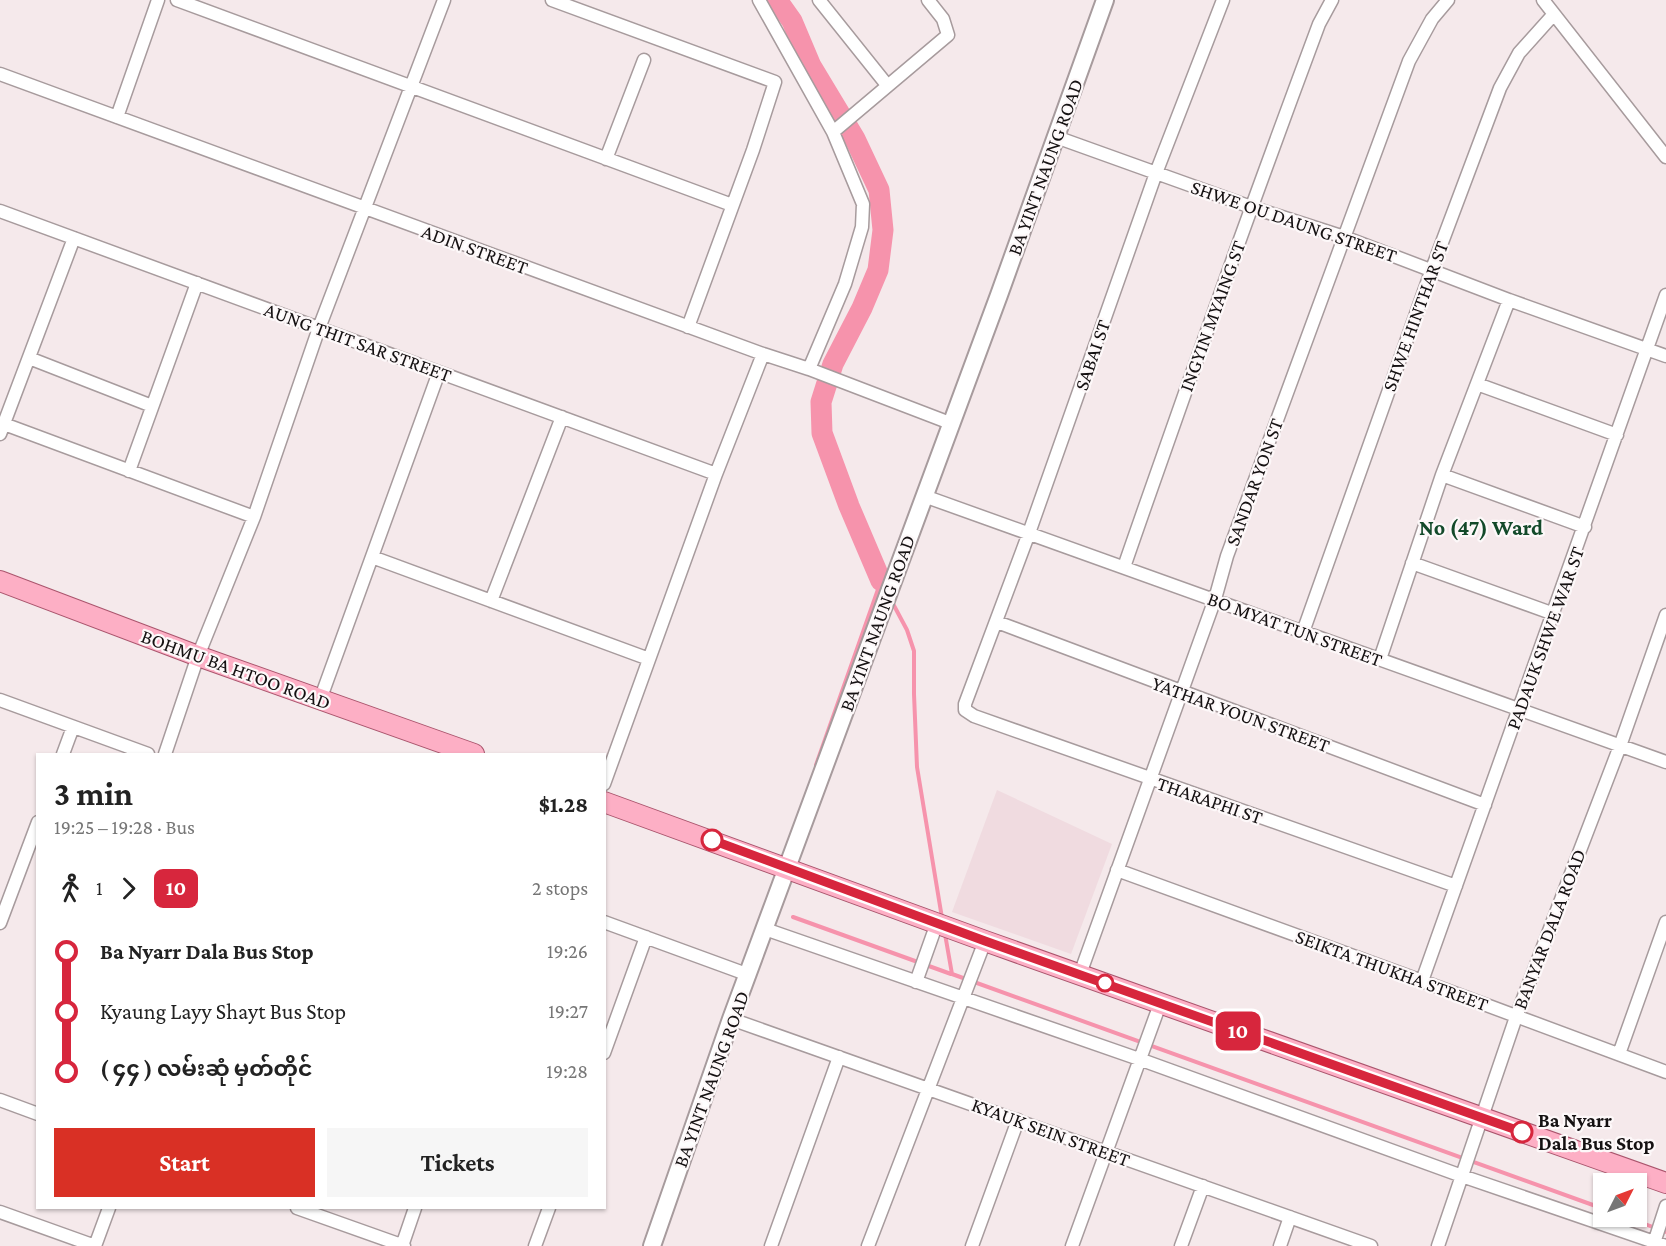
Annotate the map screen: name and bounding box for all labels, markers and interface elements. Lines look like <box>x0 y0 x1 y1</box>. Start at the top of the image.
street label: BA YINT NAUNG ROAD <box>1003 76 1087 258</box>
street label: SHWE OU DAUNG STREET <box>1188 175 1400 267</box>
street label: ADIN STREET <box>419 220 531 278</box>
street label: INGYIN MYAING ST <box>1175 237 1250 394</box>
street label: SHWE HINTHAR ST <box>1378 238 1452 394</box>
street label: AUNG THIT SAR STREET <box>261 298 455 386</box>
street label: SABAI ST <box>1070 317 1114 393</box>
street label: SANDAR YON ST <box>1221 415 1287 549</box>
district label: No (47) Ward <box>1419 515 1543 541</box>
street label: BA YINT NAUNG ROAD <box>835 532 919 714</box>
street label: PADAUK SHWE WAR ST <box>1502 544 1588 732</box>
street label: BO MYAT TUN STREET <box>1205 587 1385 671</box>
street label: BOHMU BA HTOO ROAD <box>138 624 334 714</box>
street label: YATHAR YOUN STREET <box>1149 672 1333 756</box>
street label: THARAPHI ST <box>1154 772 1266 828</box>
text: 3 min <box>54 775 133 812</box>
text: $1.28 <box>539 792 588 817</box>
text: 19:25 – 19:28 · Bus <box>54 816 195 838</box>
unlabelled marker <box>701 829 723 851</box>
street label: BANYAR DALA ROAD <box>1508 846 1590 1012</box>
icon: walk <box>54 872 87 905</box>
icon: forward <box>112 872 145 905</box>
text: 10 <box>166 876 186 900</box>
text: 1 <box>96 877 103 899</box>
text: 2 stops <box>532 877 588 899</box>
street label: SEIKTA THUKHA STREET <box>1293 925 1491 1015</box>
text: Ba Nyarr Dala Bus Stop <box>100 939 314 964</box>
text: 19:26 <box>547 940 588 962</box>
unlabelled marker <box>1096 974 1114 992</box>
street label: BA YINT NAUNG ROAD <box>669 988 753 1170</box>
text: Kyaung Layy Shayt Bus Stop <box>100 999 346 1024</box>
text: 19:27 <box>548 1000 588 1022</box>
line badge: 10 <box>1211 1012 1265 1050</box>
text: 10 <box>1228 1019 1248 1043</box>
text: ( ၄၄ ) လမ်းဆုံ မှတ်တိုင် <box>100 1056 313 1081</box>
text: 19:28 <box>546 1060 588 1082</box>
street label: KYAUK SEIN STREET <box>969 1093 1133 1171</box>
place label: Ba Nyarr Dala Bus Stop <box>1538 1109 1654 1154</box>
marker: Ba Nyarr Dala Bus Stop <box>1511 1121 1533 1143</box>
button: Start <box>54 1128 315 1197</box>
button: Tickets <box>327 1128 588 1197</box>
north arrow <box>1593 1173 1647 1227</box>
map controls <box>1593 1173 1647 1227</box>

